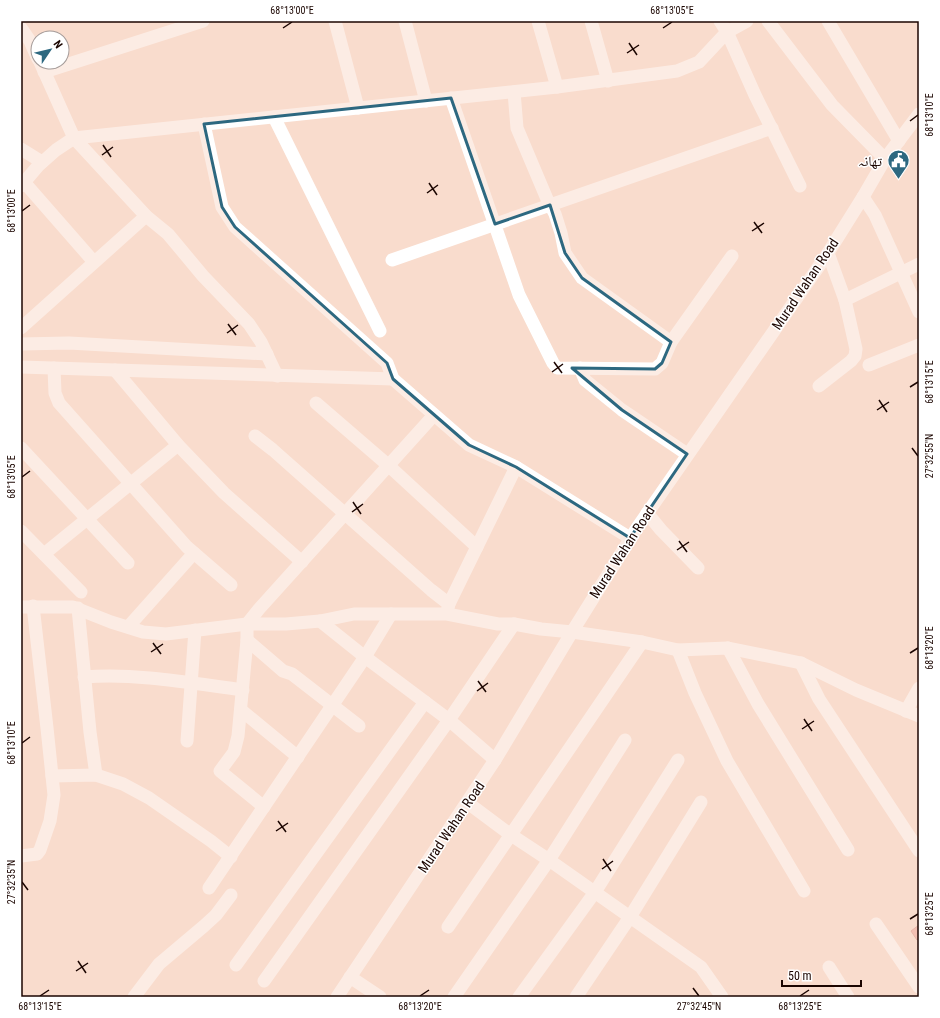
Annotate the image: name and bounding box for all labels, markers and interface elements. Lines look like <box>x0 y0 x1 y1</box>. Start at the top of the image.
text: 68°13'00"E <box>270 5 314 16</box>
text: 68°13'05"E <box>650 5 694 16</box>
north arrow <box>30 30 70 70</box>
text: N <box>51 38 65 51</box>
text: 68°13'10"E <box>924 93 935 137</box>
public building icon: تھانہ <box>885 148 911 181</box>
place label: تھانہ <box>858 153 882 169</box>
text: 68°13'00"E <box>6 189 17 233</box>
street label: Murad Wahan Road <box>768 235 842 333</box>
text: 68°13'15"E <box>924 360 935 404</box>
text: 27°32'55"N <box>924 434 935 478</box>
text: 68°13'05"E <box>6 455 17 499</box>
street label: Murad Wahan Road <box>586 503 658 601</box>
text: 68°13'20"E <box>924 626 935 670</box>
text: 68°13'10"E <box>6 721 17 765</box>
street label: Murad Wahan Road <box>414 778 488 876</box>
text: 27°32'35"N <box>6 860 17 904</box>
text: 68°13'25"E <box>924 892 935 936</box>
scale bar <box>782 962 861 988</box>
text: 50 m <box>788 969 812 983</box>
text: 68°13'15"E <box>18 1001 62 1012</box>
text: 68°13'20"E <box>398 1001 442 1012</box>
text: 27°32'45"N <box>677 1001 721 1012</box>
text: 68°13'25"E <box>778 1001 822 1012</box>

